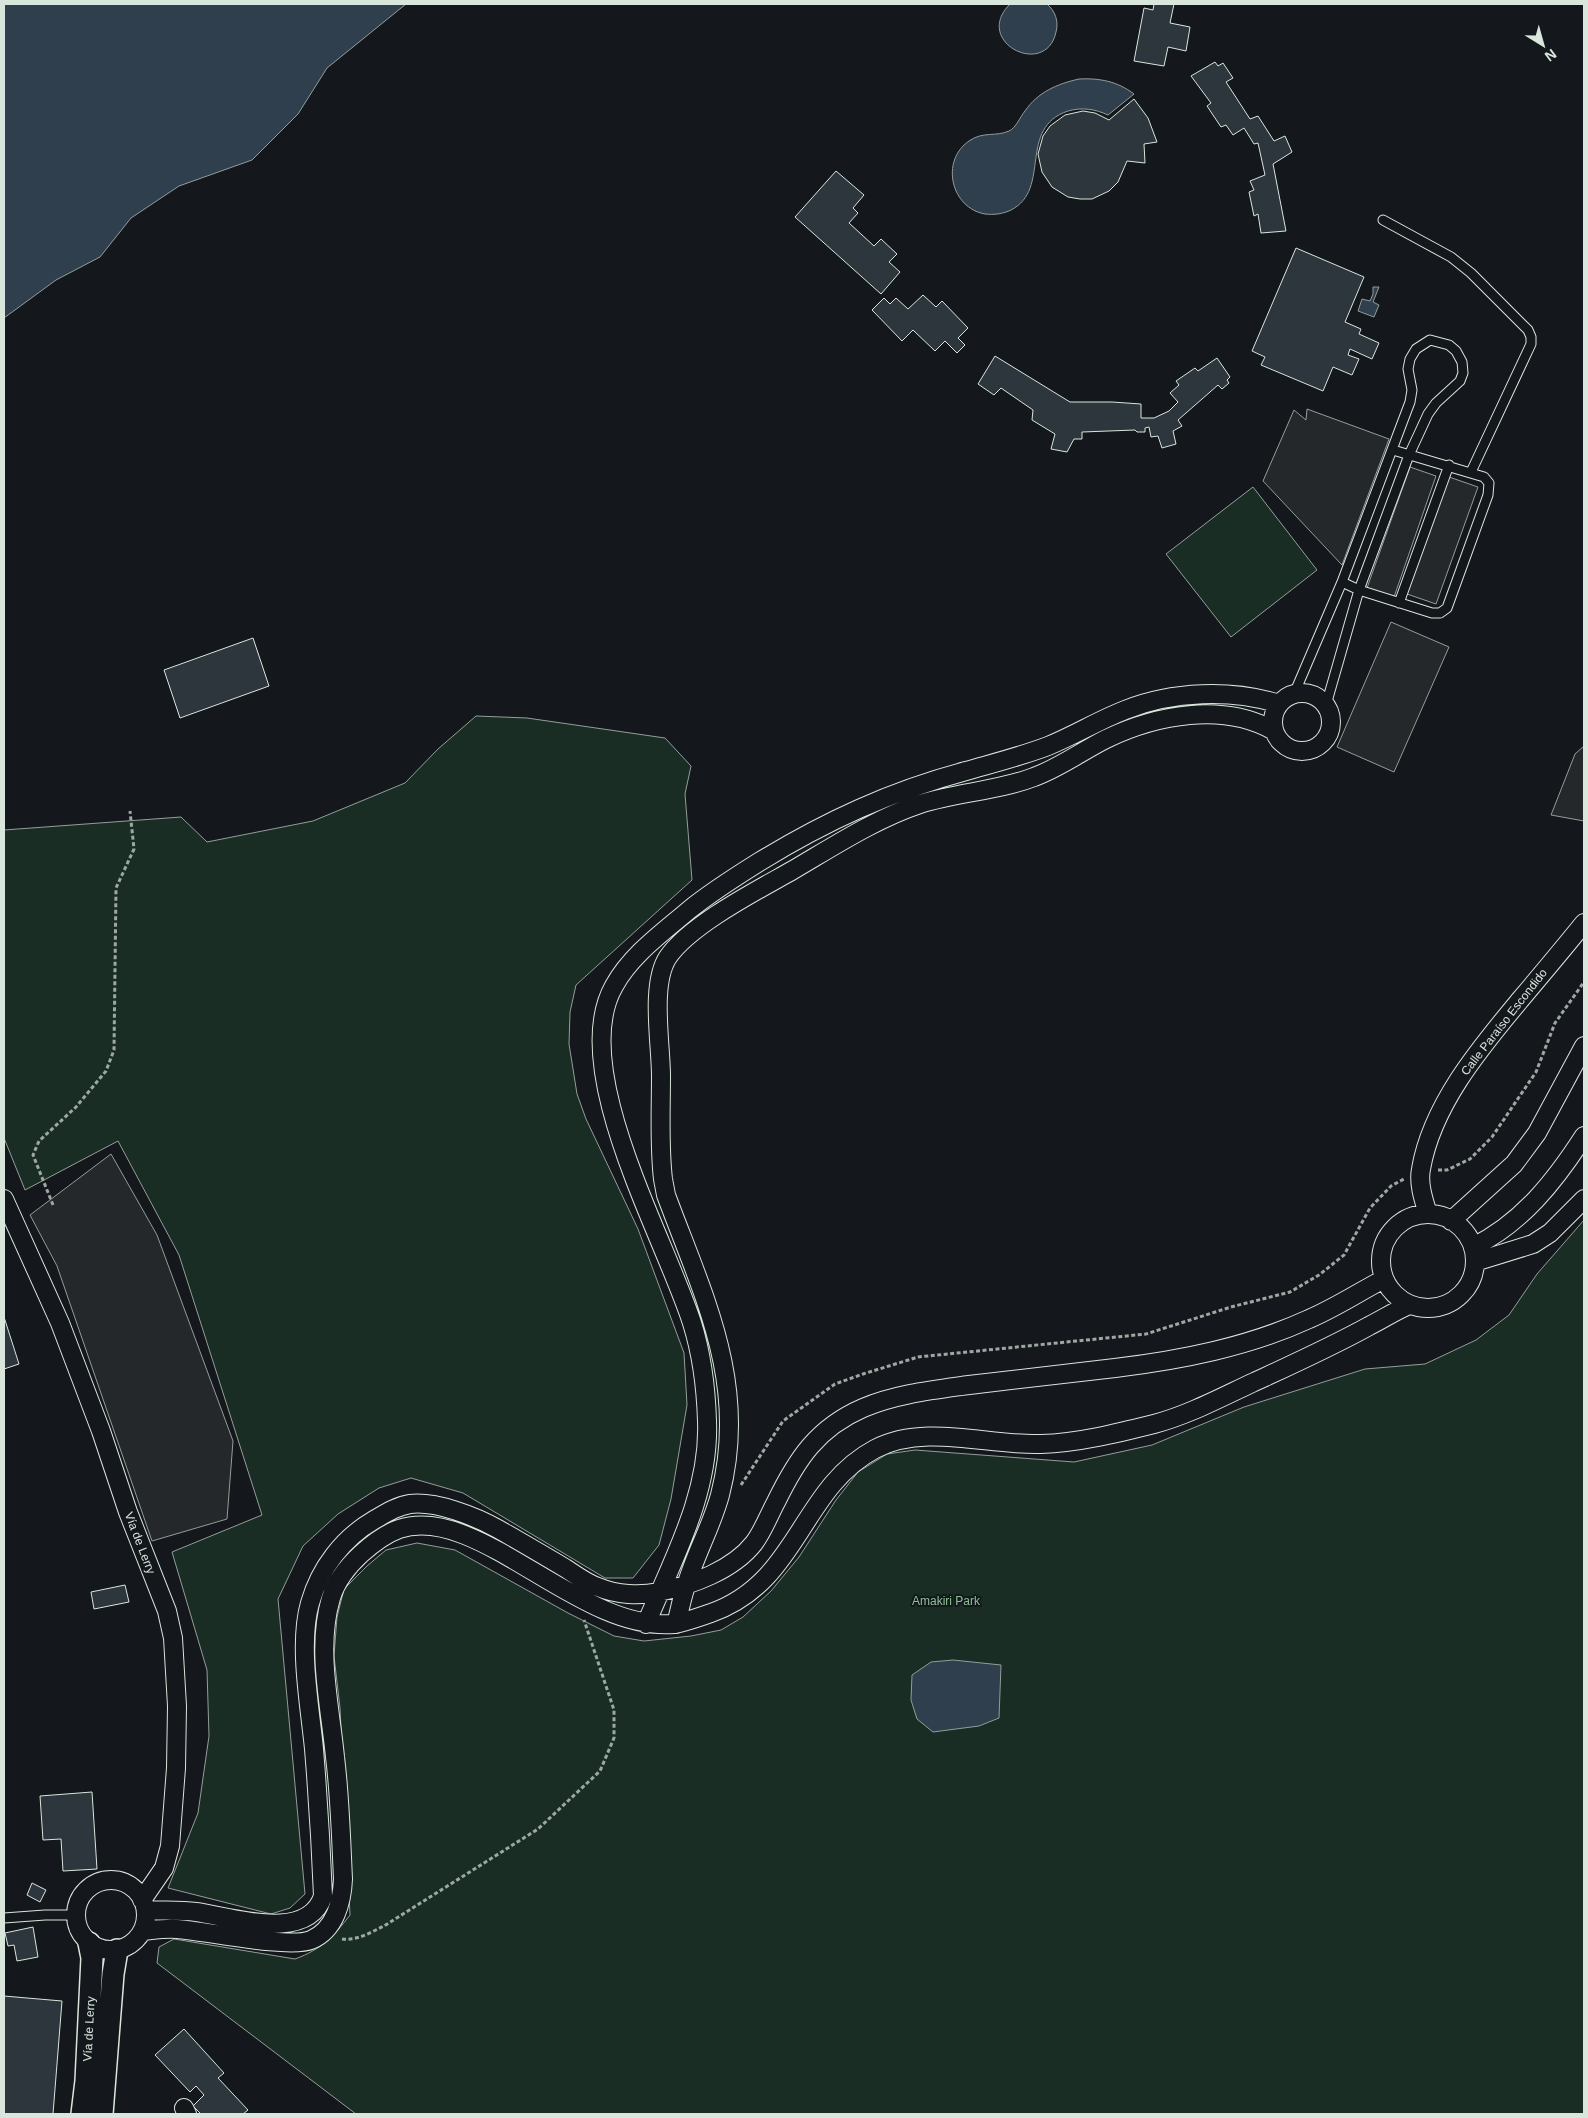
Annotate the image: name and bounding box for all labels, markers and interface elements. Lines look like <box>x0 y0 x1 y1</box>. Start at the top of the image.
north arrow <box>1518 20 1568 70</box>
text: N <box>1542 46 1560 65</box>
street label: Calle Paraíso Escondido <box>1458 966 1550 1078</box>
street label: Vía de Lerry <box>122 1510 158 1576</box>
park label: Amakiri Park <box>912 1594 981 1608</box>
street label: Vía de Lerry <box>80 1996 98 2062</box>

